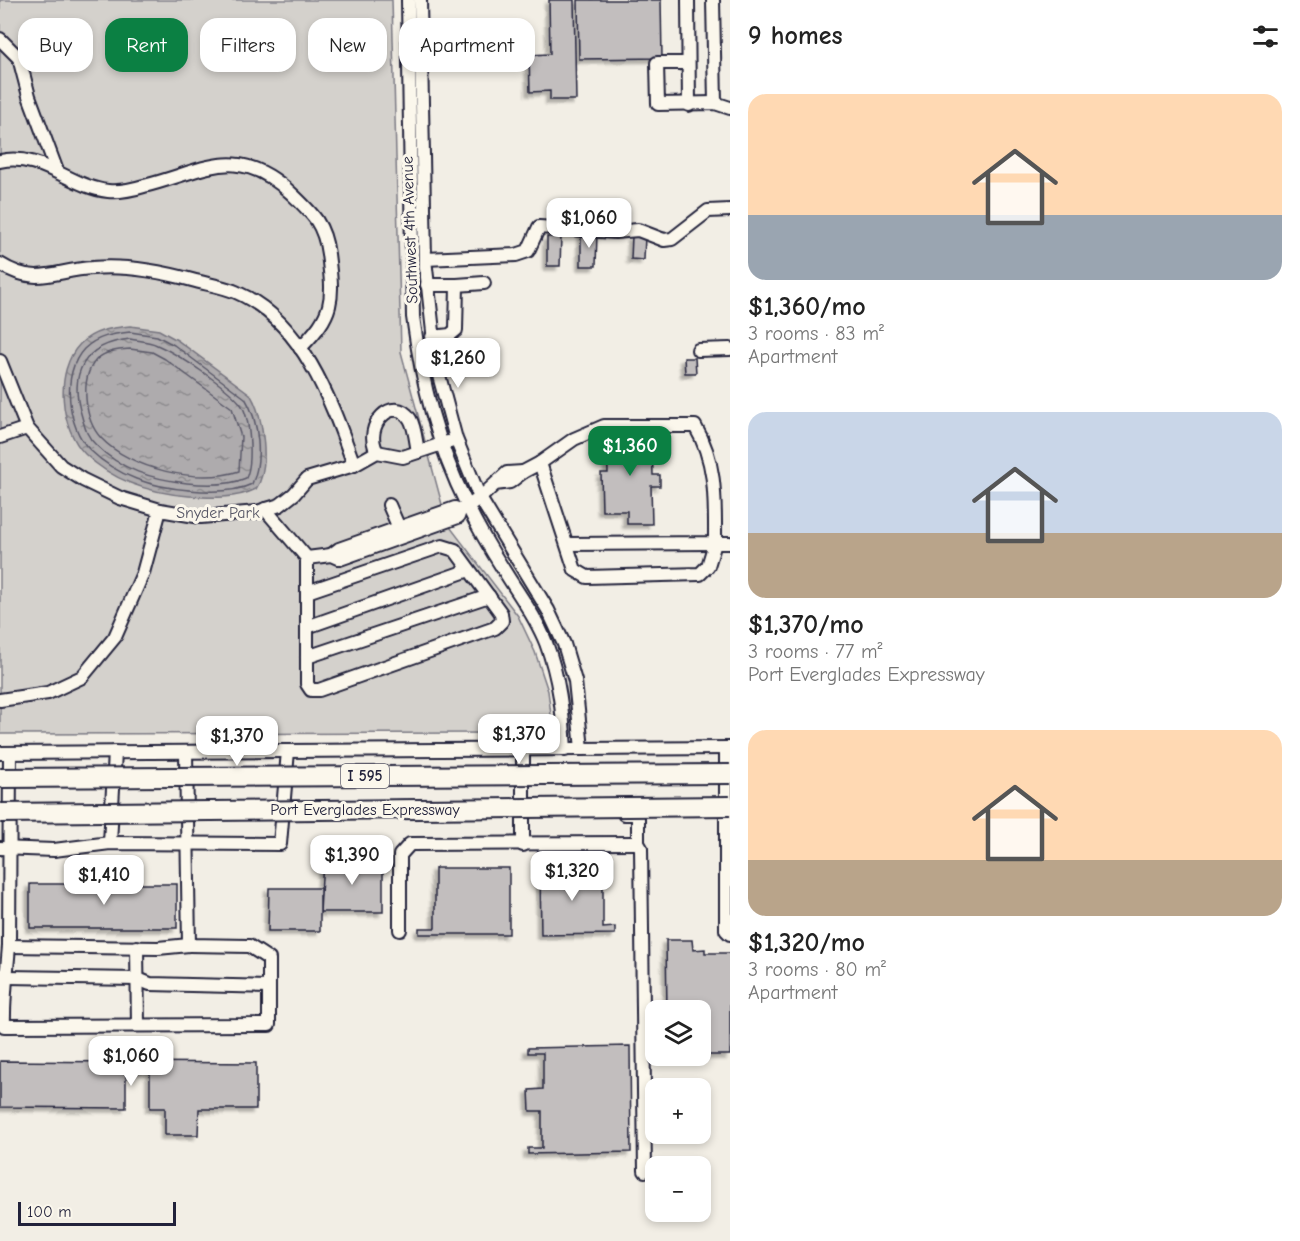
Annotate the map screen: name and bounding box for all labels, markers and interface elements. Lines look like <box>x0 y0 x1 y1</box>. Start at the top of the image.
chip: Buy <box>18 18 93 72</box>
chip: Rent <box>105 18 188 72</box>
chip: Filters <box>200 18 296 72</box>
chip: New <box>308 18 387 72</box>
chip: Apartment <box>399 18 535 72</box>
icon: filters <box>1249 20 1282 53</box>
text: 9 homes <box>748 21 843 51</box>
icon: home <box>961 133 1069 241</box>
street label: Southwest 4th Avenue <box>398 156 422 304</box>
pin: $1,060 <box>540 198 638 249</box>
text: $1,060 <box>560 206 618 229</box>
text: $1,360/mo <box>748 292 866 322</box>
text: 3 rooms · 83 m² <box>748 322 884 345</box>
pin: $1,260 <box>409 338 507 389</box>
text: Apartment <box>748 345 838 368</box>
text: $1,260 <box>430 346 486 369</box>
pin: $1,360 <box>581 426 679 477</box>
text: $1,360 <box>602 434 658 457</box>
icon: home <box>961 451 1069 559</box>
park label: Snyder Park <box>176 504 260 522</box>
text: $1,370/mo <box>748 610 864 640</box>
text: 3 rooms · 77 m² <box>748 640 882 663</box>
text: Port Everglades Expressway <box>748 663 985 686</box>
pin: $1,370 <box>470 714 568 765</box>
pin: $1,370 <box>188 716 286 767</box>
text: $1,370 <box>492 722 546 745</box>
text: $1,370 <box>210 724 264 747</box>
road number: I 595 <box>341 764 389 788</box>
icon: home <box>961 769 1069 877</box>
street label: Port Everglades Expressway <box>270 801 461 819</box>
pin: $1,390 <box>303 835 401 886</box>
text: $1,390 <box>324 843 380 866</box>
pin: $1,320 <box>523 851 621 902</box>
pin: $1,410 <box>55 855 153 906</box>
text: $1,320 <box>545 859 599 882</box>
text: $1,410 <box>78 863 130 886</box>
text: $1,320/mo <box>748 928 865 958</box>
text: 3 rooms · 80 m² <box>748 958 886 981</box>
text: Apartment <box>748 981 838 1004</box>
map controls <box>645 1000 711 1222</box>
button: layers <box>645 1000 711 1066</box>
pin: $1,060 <box>82 1036 180 1087</box>
text: $1,060 <box>102 1044 160 1067</box>
button: + <box>645 1078 711 1144</box>
button: − <box>645 1156 711 1222</box>
scale bar <box>18 1199 176 1226</box>
text: 100 m <box>27 1203 71 1221</box>

